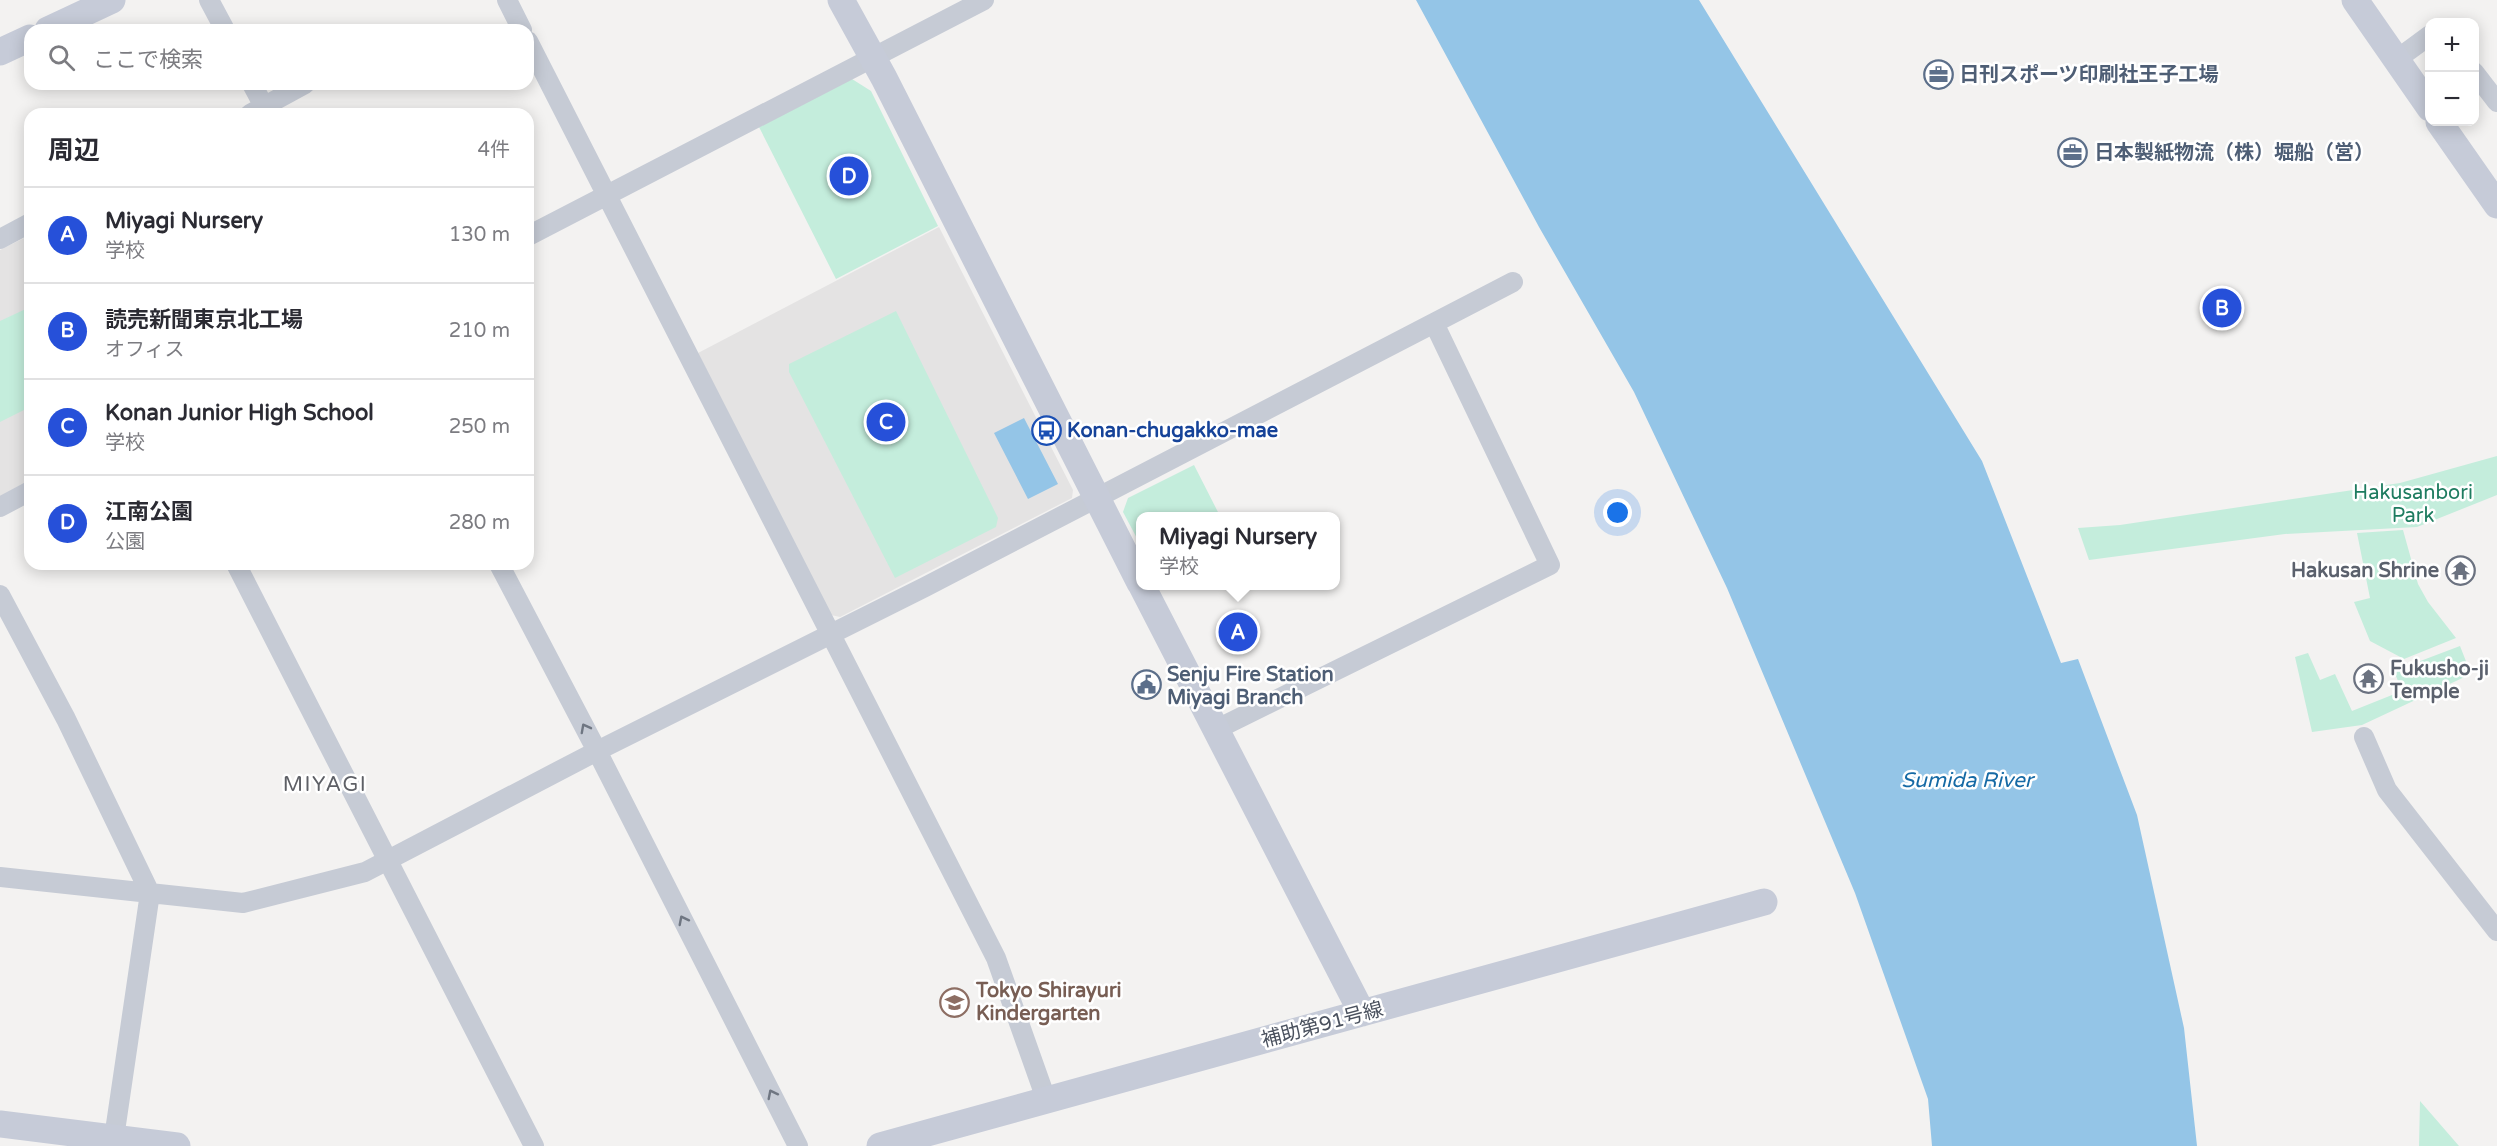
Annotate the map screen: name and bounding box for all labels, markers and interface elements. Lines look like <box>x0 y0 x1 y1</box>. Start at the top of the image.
map controls <box>2425 18 2479 126</box>
button: + <box>2425 18 2479 72</box>
search box <box>24 24 534 90</box>
icon: search <box>45 41 78 74</box>
text: ここで検索 <box>93 47 203 73</box>
office icon: 日刊スポーツ印刷社王子工場 <box>1922 58 1954 90</box>
place label: 日刊スポーツ印刷社王子工場 <box>1959 63 2219 87</box>
button: − <box>2425 72 2479 126</box>
text: 周辺 <box>48 135 100 166</box>
office icon: 日本製紙物流（株）堀船（営） <box>2057 136 2089 168</box>
text: 4件 <box>477 138 510 162</box>
place label: 日本製紙物流（株）堀船（営） <box>2094 141 2374 165</box>
pin: D <box>830 154 868 198</box>
text: Miyagi Nursery <box>105 208 263 234</box>
text: A <box>60 223 75 247</box>
text: 130 m <box>449 223 510 247</box>
text: 学校 <box>105 239 145 263</box>
pin: B <box>2202 286 2242 330</box>
text: 読売新聞東京北工場 <box>105 307 303 333</box>
text: B <box>61 319 74 343</box>
text: 210 m <box>449 319 510 343</box>
text: オフィス <box>105 338 185 362</box>
text: Konan Junior High School <box>105 400 374 426</box>
pin: C <box>866 400 906 444</box>
bus stop icon: Konan-chugakko-mae <box>1030 414 1062 446</box>
text: C <box>61 415 74 439</box>
text: 250 m <box>449 415 510 439</box>
place label: Konan-chugakko-mae <box>1067 419 1278 443</box>
text: 学校 <box>105 431 145 455</box>
park label: Hakusanbori Park <box>2353 481 2473 528</box>
your location <box>1603 498 1632 527</box>
text: 江南公園 <box>105 499 193 525</box>
text: D <box>60 511 75 535</box>
text: 280 m <box>449 511 510 535</box>
popup <box>1136 512 1340 590</box>
text: Miyagi Nursery <box>1159 524 1317 550</box>
text: 公園 <box>105 530 145 554</box>
temple icon: Hakusan Shrine <box>2444 554 2476 586</box>
text: 学校 <box>1159 555 1199 579</box>
place label: Hakusan Shrine <box>2291 559 2439 583</box>
pin: A <box>1218 610 1258 654</box>
place label: Fukusho-ji Temple <box>2389 657 2489 704</box>
place label: Senju Fire Station Miyagi Branch <box>1167 663 1334 710</box>
temple icon: Fukusho-ji Temple <box>2353 663 2385 695</box>
public building icon: Senju Fire Station Miyagi Branch <box>1130 669 1162 701</box>
one-way arrow <box>581 723 592 734</box>
water label: Sumida River <box>1901 768 2036 793</box>
district label: MIYAGI <box>283 772 367 797</box>
one-way arrow <box>679 915 691 926</box>
place label: Tokyo Shirayuri Kindergarten <box>975 979 1122 1026</box>
school or university icon: Tokyo Shirayuri Kindergarten <box>939 986 971 1018</box>
street label: 補助第91号線 <box>1259 997 1386 1053</box>
one-way arrow <box>767 1089 779 1100</box>

